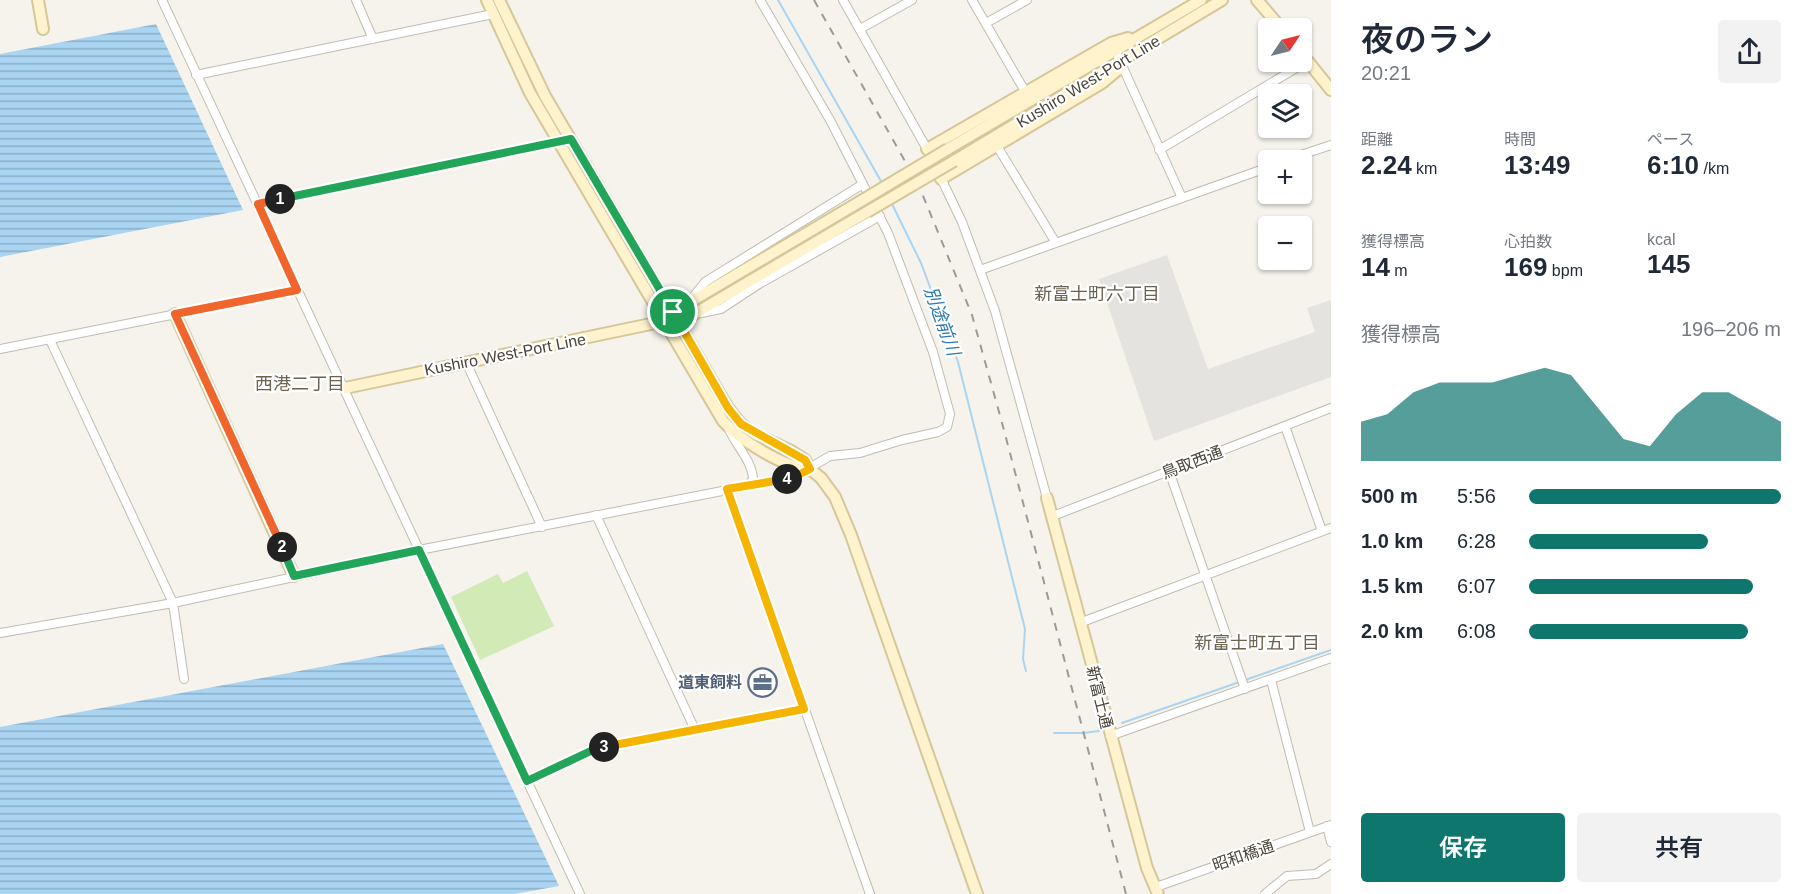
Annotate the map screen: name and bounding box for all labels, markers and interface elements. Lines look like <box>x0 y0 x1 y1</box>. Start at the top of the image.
north arrow <box>1258 18 1312 72</box>
map controls <box>1258 18 1312 270</box>
button: share <box>1718 20 1781 83</box>
text: 夜のラン <box>1361 21 1493 58</box>
street label: Kushiro West-Port Line <box>1013 32 1163 131</box>
text: 20:21 <box>1361 62 1411 84</box>
button: layers <box>1258 84 1312 138</box>
text: 距離 <box>1361 131 1393 148</box>
text: 時間 <box>1504 131 1536 148</box>
text: ペース <box>1647 131 1694 148</box>
button: + <box>1258 150 1312 204</box>
text: 2.24 <box>1361 150 1412 180</box>
text: 13:49 <box>1504 150 1571 180</box>
text: 6:10 <box>1647 150 1699 180</box>
text: km <box>1412 160 1437 177</box>
text: /km <box>1699 160 1729 177</box>
pin: 1 <box>265 184 295 214</box>
text: 1 <box>276 190 284 207</box>
button: − <box>1258 216 1312 270</box>
text: kcal <box>1647 231 1675 248</box>
text: 獲得標高 <box>1361 233 1425 250</box>
text: 心拍数 <box>1504 233 1552 250</box>
text: 145 <box>1647 249 1690 279</box>
text: 14 <box>1361 252 1390 282</box>
text: 169 <box>1504 252 1547 282</box>
text: m <box>1390 262 1408 279</box>
text: bpm <box>1547 262 1583 279</box>
water label: 別途前川 <box>920 284 964 360</box>
district label: 新富士町六丁目 <box>1034 284 1160 304</box>
pin <box>647 286 698 337</box>
icon: arrive <box>656 295 689 328</box>
text: 196–206 m <box>1681 318 1781 340</box>
text: 獲得標高 <box>1361 323 1441 345</box>
street label: Kushiro West-Port Line <box>423 330 587 379</box>
district label: 西港二丁目 <box>255 374 345 394</box>
street label: 鳥取西通 <box>1159 443 1225 482</box>
pin: 4 <box>772 464 802 494</box>
text: 4 <box>783 470 791 487</box>
text: 500 m <box>1361 485 1418 507</box>
text: 5:56 <box>1457 485 1496 507</box>
text: 1.0 km <box>1361 530 1423 552</box>
text: 6:28 <box>1457 530 1496 552</box>
pin: 2 <box>267 532 297 562</box>
text: 2 <box>278 538 286 555</box>
text: 1.5 km <box>1361 575 1423 597</box>
text: 6:07 <box>1457 575 1496 597</box>
text: 2.0 km <box>1361 620 1423 642</box>
text: 6:08 <box>1457 620 1496 642</box>
district label: 新富士町五丁目 <box>1194 633 1320 653</box>
street label: 新富士通 <box>1084 664 1116 730</box>
office icon: 道東飼料 <box>747 666 779 698</box>
place label: 道東飼料 <box>678 673 742 691</box>
pin: 3 <box>589 732 619 762</box>
text: 3 <box>600 738 608 755</box>
button: 保存 <box>1361 813 1565 882</box>
button: 共有 <box>1577 813 1781 882</box>
street label: 昭和橋通 <box>1210 837 1276 874</box>

